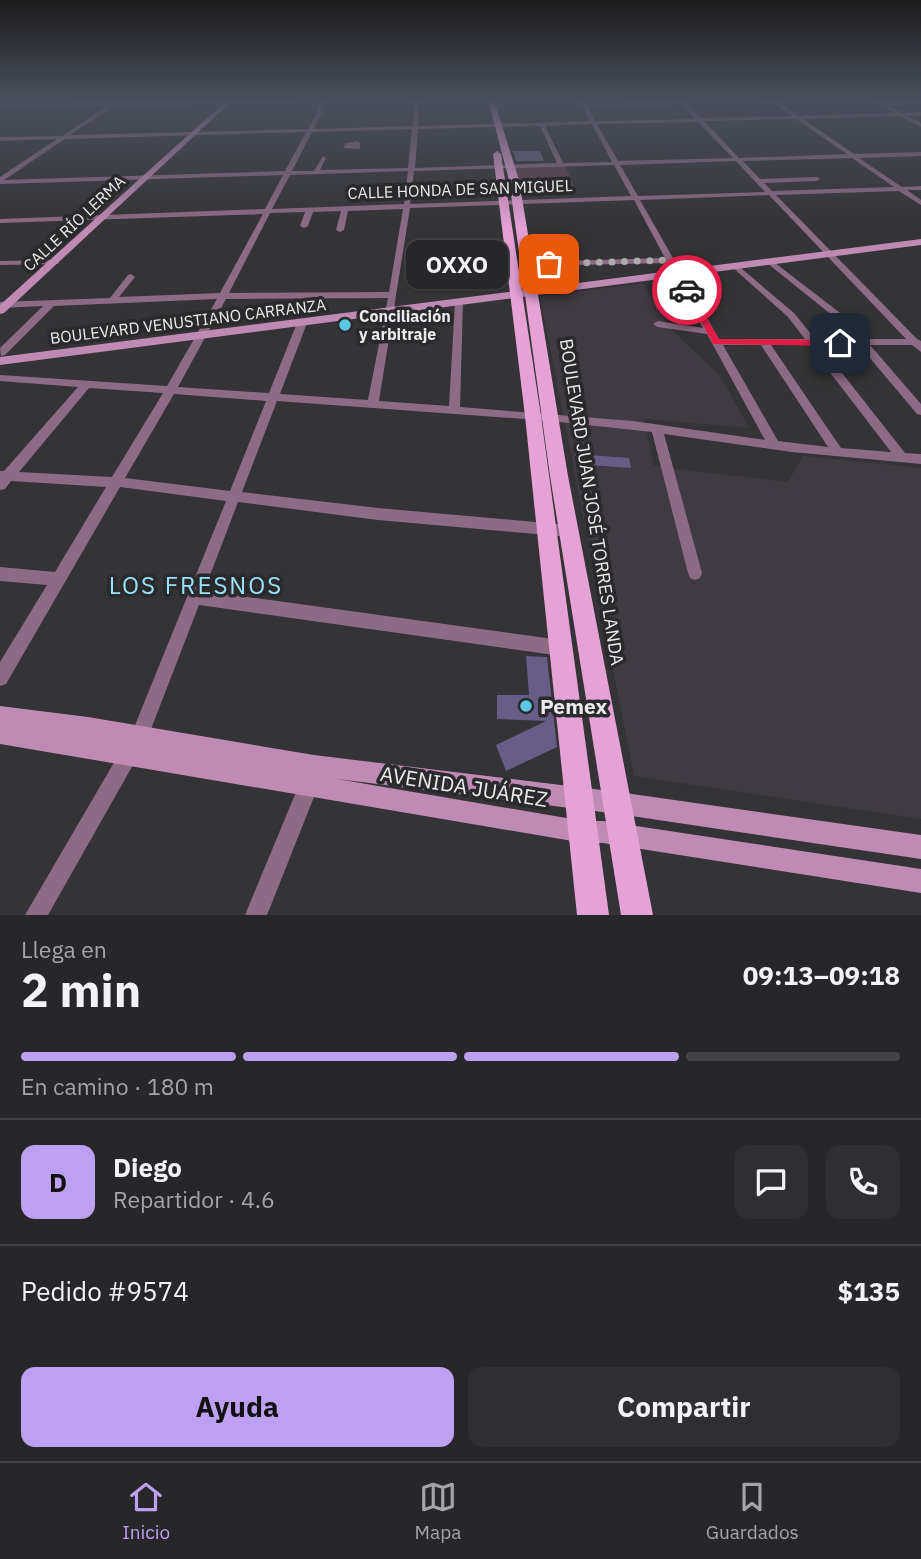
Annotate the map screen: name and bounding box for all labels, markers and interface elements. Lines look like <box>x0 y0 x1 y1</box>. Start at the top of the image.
street label: CALLE RÍO LERMA <box>18 170 129 275</box>
street label: CALLE HONDA DE SAN MIGUEL <box>347 175 573 203</box>
pin <box>519 234 579 294</box>
callout: OXXO <box>406 240 507 288</box>
icon: bag <box>530 245 568 283</box>
text: OXXO <box>426 249 488 279</box>
courier <box>652 255 722 325</box>
icon: car <box>668 271 706 309</box>
street label: BOULEVARD VENUSTIANO CARRANZA <box>49 294 327 348</box>
place label: Conciliación y arbitraje <box>359 306 451 344</box>
pin <box>810 313 870 373</box>
marker: Conciliación y arbitraje <box>337 317 353 333</box>
icon: home <box>821 324 859 362</box>
street label: BOULEVARD JUAN JOSÉ TORRES LANDA <box>555 337 629 667</box>
district label: LOS FRESNOS <box>109 569 283 601</box>
place label: Pemex <box>540 692 607 720</box>
marker: Pemex <box>518 698 534 714</box>
street label: AVENIDA JUÁREZ <box>378 759 550 813</box>
text: Llega en <box>21 934 107 964</box>
text: 09:13–09:18 <box>743 958 900 992</box>
text: 2 min <box>21 960 141 1020</box>
text: En camino · 180 m <box>21 1071 214 1101</box>
button: chat <box>734 1145 808 1219</box>
button: phone <box>826 1145 900 1219</box>
text: Diego <box>113 1150 182 1184</box>
text: D <box>49 1165 67 1199</box>
text: Repartidor · 4.6 <box>113 1184 275 1214</box>
text: Pedido #9574 <box>21 1274 189 1308</box>
text: $135 <box>838 1274 900 1308</box>
button: Ayuda <box>21 1367 454 1447</box>
button: Compartir <box>468 1367 900 1447</box>
tab: Inicio <box>122 1478 170 1544</box>
tab: Mapa <box>415 1478 461 1544</box>
tab: Guardados <box>706 1478 799 1544</box>

